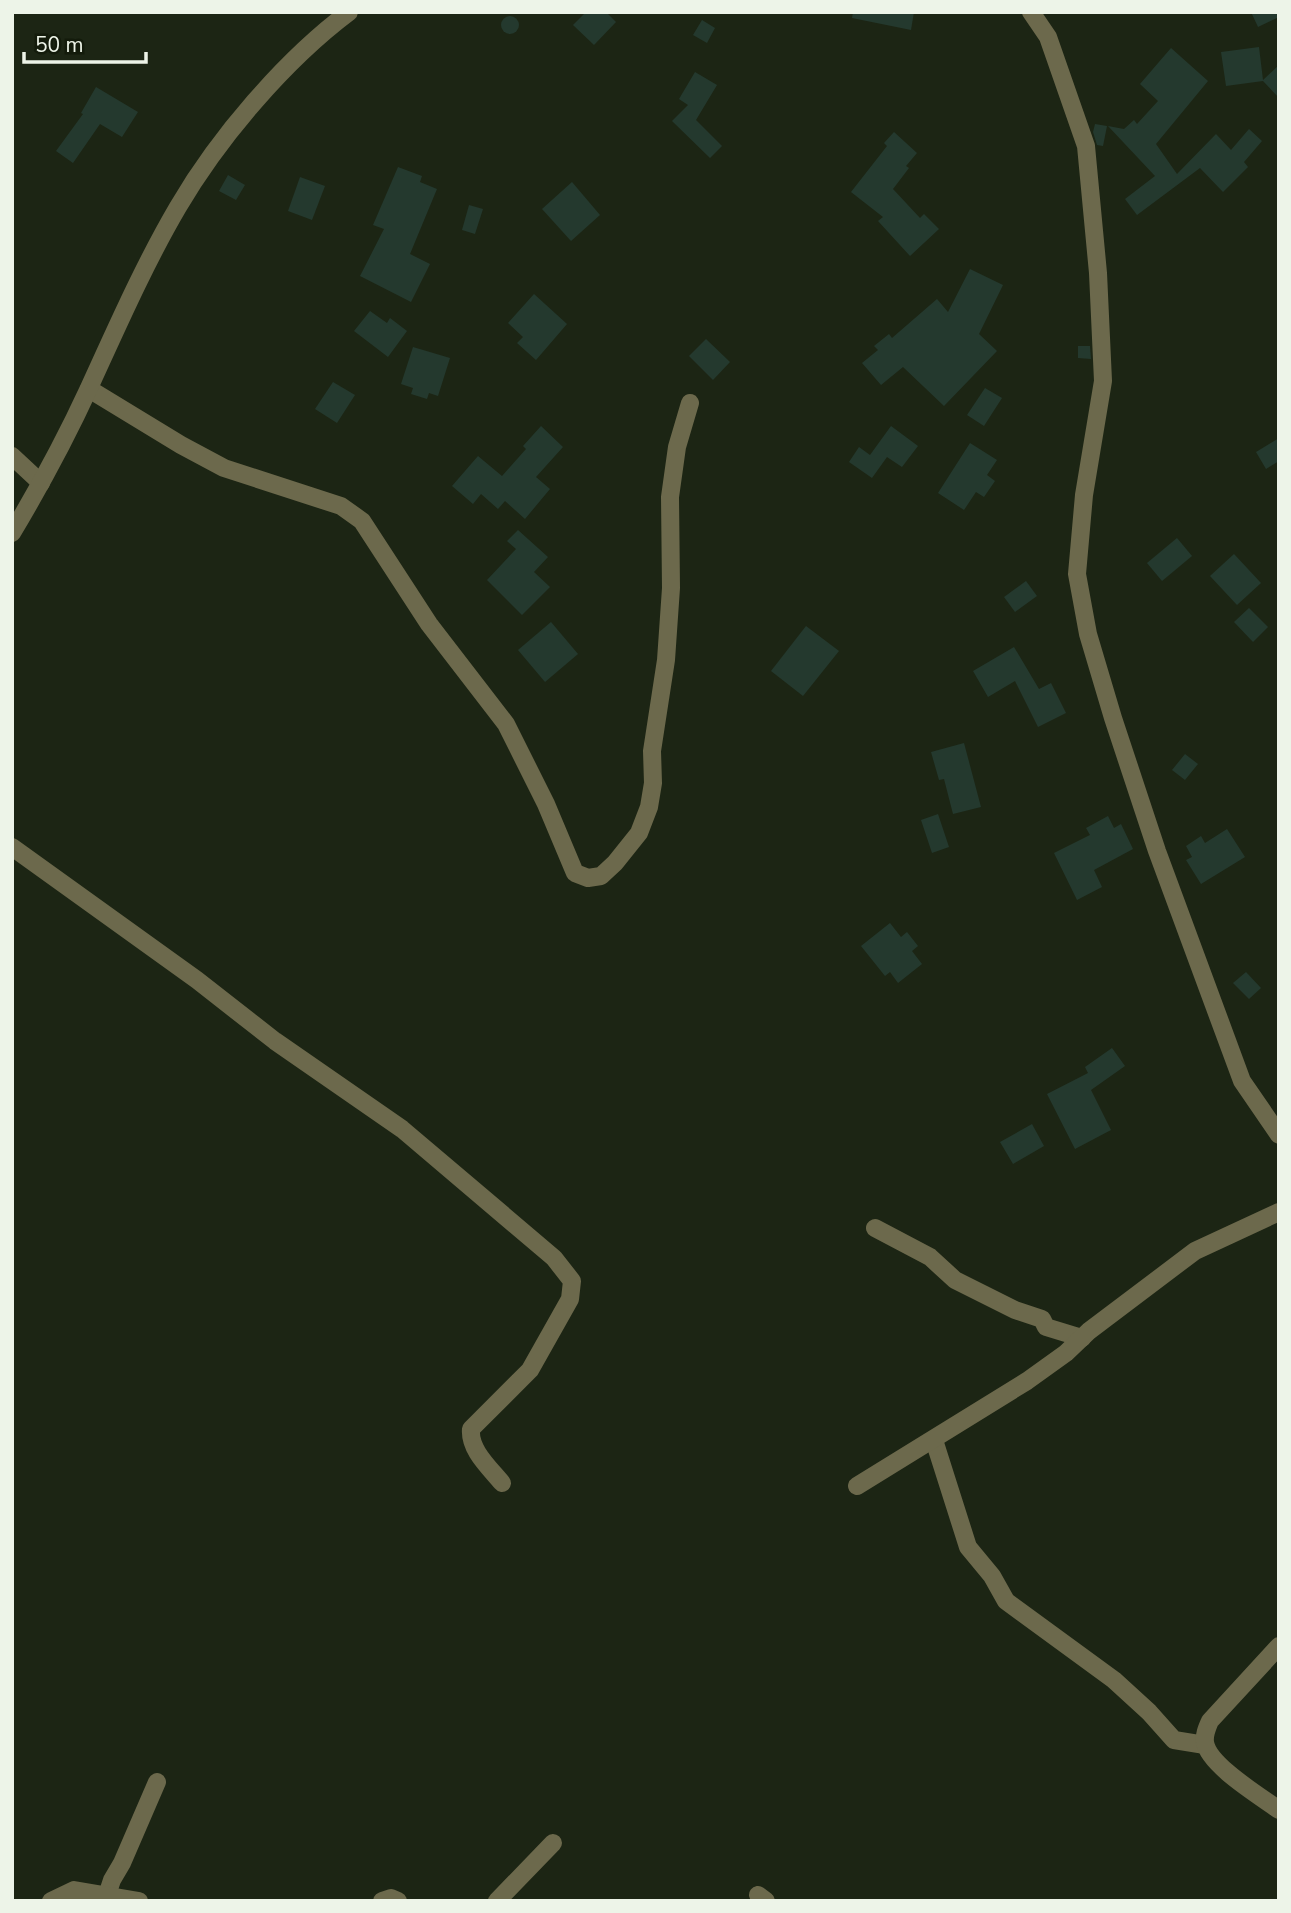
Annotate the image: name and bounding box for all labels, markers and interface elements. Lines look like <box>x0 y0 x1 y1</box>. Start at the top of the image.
scale bar <box>24 21 147 65</box>
text: 50 m <box>35 31 84 59</box>

